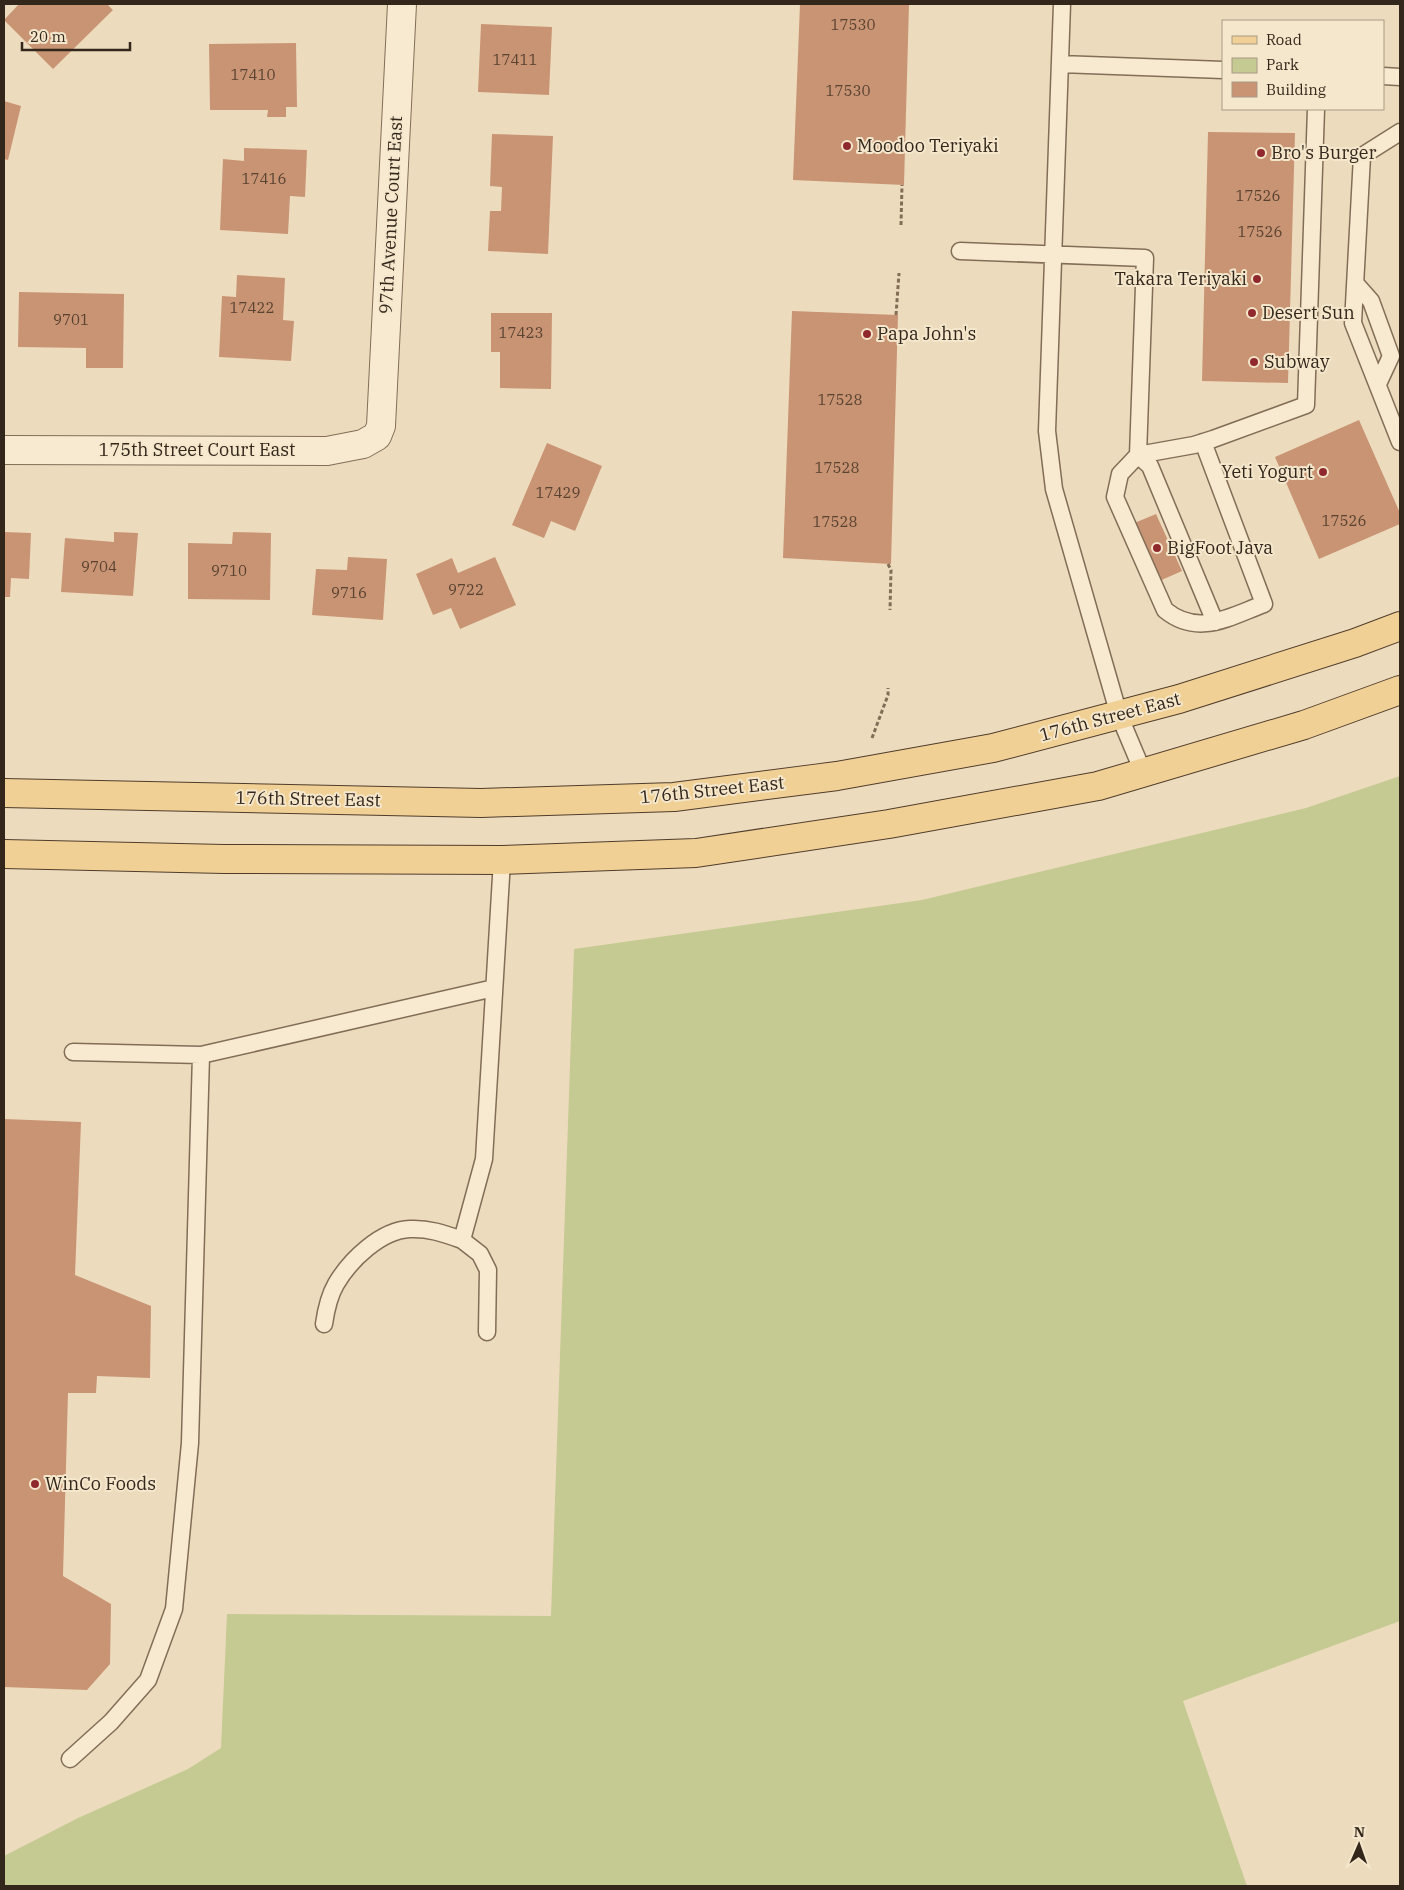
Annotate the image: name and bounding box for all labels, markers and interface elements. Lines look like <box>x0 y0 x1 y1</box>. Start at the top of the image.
house number: 17530 <box>830 15 876 34</box>
scale bar <box>22 20 130 52</box>
legend <box>1222 20 1384 110</box>
text: 20 m <box>30 27 66 46</box>
text: Road <box>1266 30 1302 49</box>
house number: 17411 <box>492 50 538 69</box>
text: Park <box>1266 55 1299 74</box>
house number: 17410 <box>230 65 276 84</box>
text: Building <box>1266 80 1326 99</box>
house number: 17530 <box>825 81 871 100</box>
street label: 97th Avenue Court East <box>374 115 407 315</box>
place label: Moodoo Teriyaki <box>857 134 999 157</box>
marker: Moodoo Teriyaki <box>841 140 853 152</box>
place label: Bro's Burger <box>1271 141 1376 164</box>
marker: Bro's Burger <box>1255 147 1267 159</box>
house number: 17416 <box>241 169 287 188</box>
house number: 17526 <box>1235 186 1281 205</box>
house number: 17526 <box>1237 222 1283 241</box>
place label: Takara Teriyaki <box>1114 267 1247 290</box>
marker: Takara Teriyaki <box>1251 273 1263 285</box>
house number: 17422 <box>229 298 275 317</box>
place label: Desert Sun <box>1262 301 1355 324</box>
marker: Desert Sun <box>1246 307 1258 319</box>
house number: 9701 <box>53 310 89 329</box>
place label: Papa John's <box>877 322 976 345</box>
house number: 17423 <box>498 323 544 342</box>
marker: Papa John's <box>861 328 873 340</box>
place label: Subway <box>1264 350 1330 373</box>
marker: Subway <box>1248 356 1260 368</box>
house number: 17528 <box>817 390 863 409</box>
street label: 175th Street Court East <box>99 438 295 461</box>
house number: 17528 <box>814 458 860 477</box>
place label: Yeti Yogurt <box>1221 460 1313 483</box>
marker: Yeti Yogurt <box>1317 466 1329 478</box>
house number: 17429 <box>535 483 581 502</box>
house number: 17526 <box>1321 511 1367 530</box>
house number: 17528 <box>812 512 858 531</box>
place label: BigFoot Java <box>1167 536 1273 559</box>
marker: BigFoot Java <box>1151 542 1163 554</box>
house number: 9704 <box>81 557 117 576</box>
house number: 9710 <box>211 561 247 580</box>
house number: 9722 <box>448 580 484 599</box>
house number: 9716 <box>331 583 367 602</box>
street label: 176th Street East <box>1037 687 1183 746</box>
street label: 176th Street East <box>639 770 785 809</box>
street label: 176th Street East <box>235 786 381 811</box>
place label: WinCo Foods <box>45 1472 156 1495</box>
marker: WinCo Foods <box>29 1478 41 1490</box>
north arrow <box>1334 1820 1384 1870</box>
text: N <box>1354 1823 1365 1841</box>

